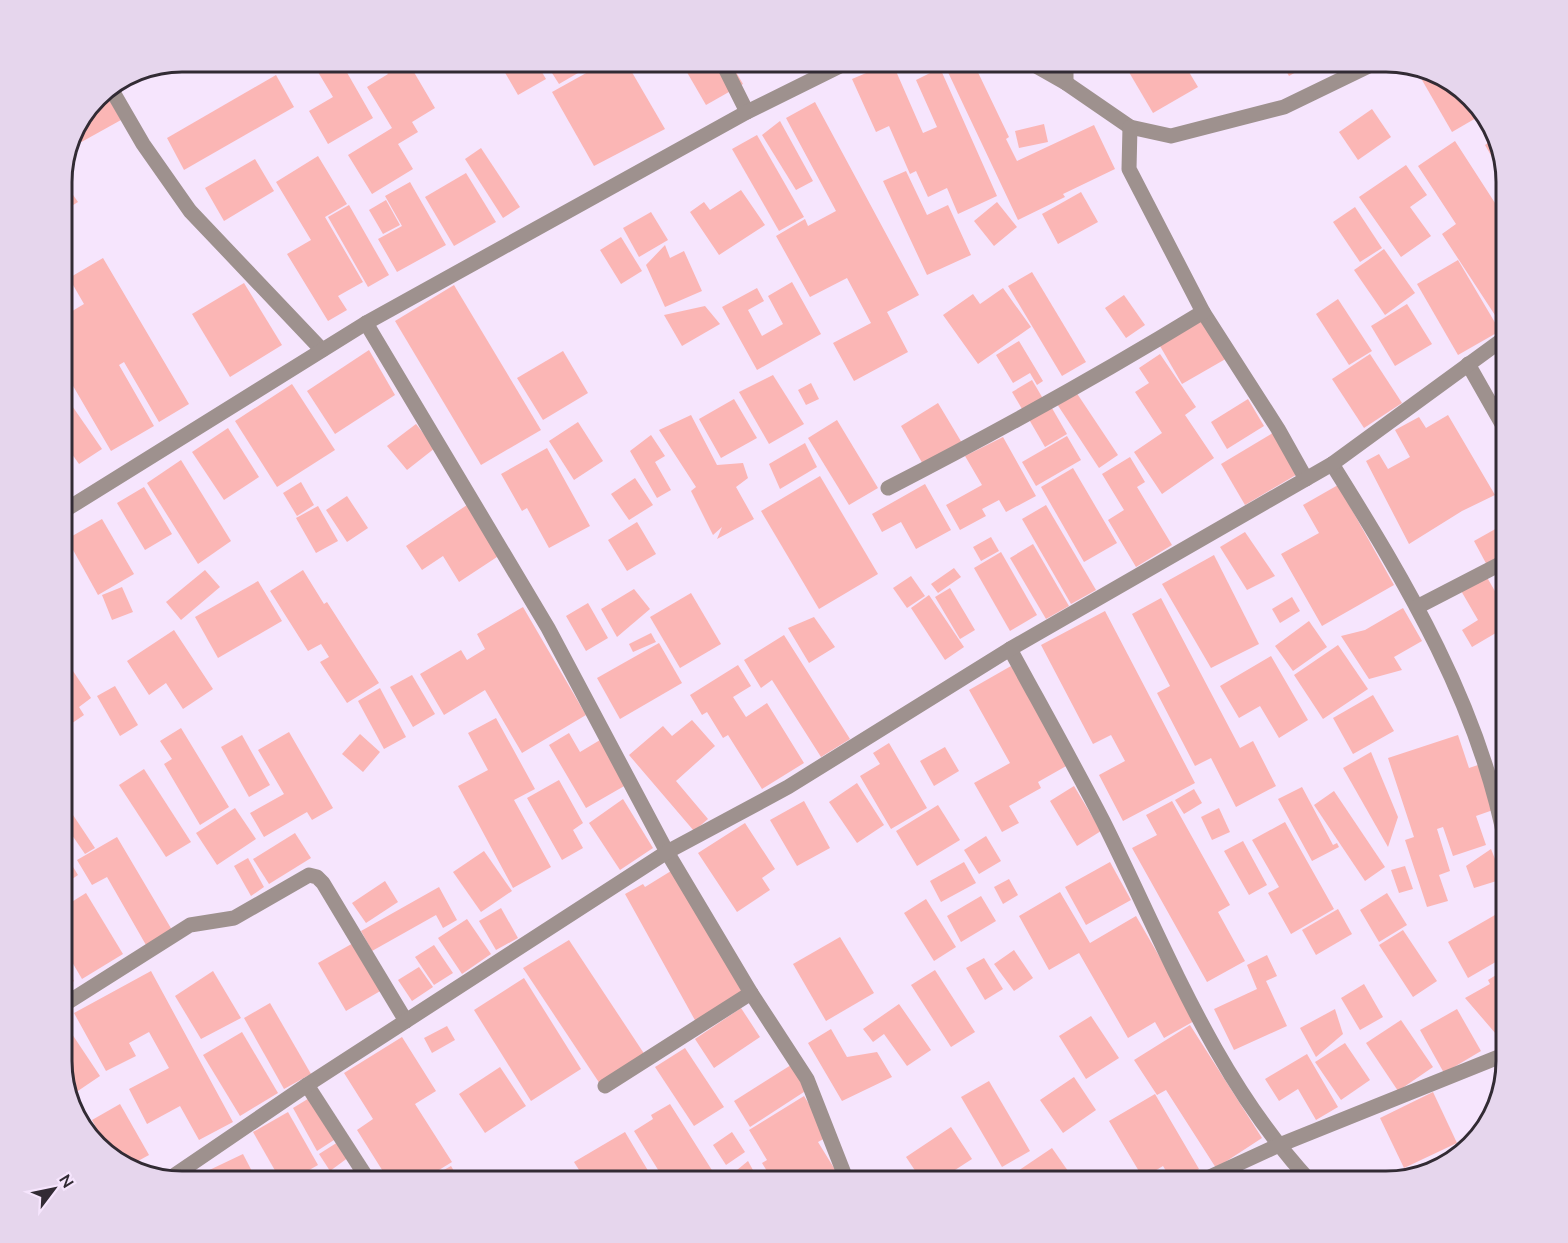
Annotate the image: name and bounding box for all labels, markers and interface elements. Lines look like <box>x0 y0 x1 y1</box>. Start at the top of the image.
north arrow <box>24 1159 84 1219</box>
text: N <box>55 1171 78 1191</box>

